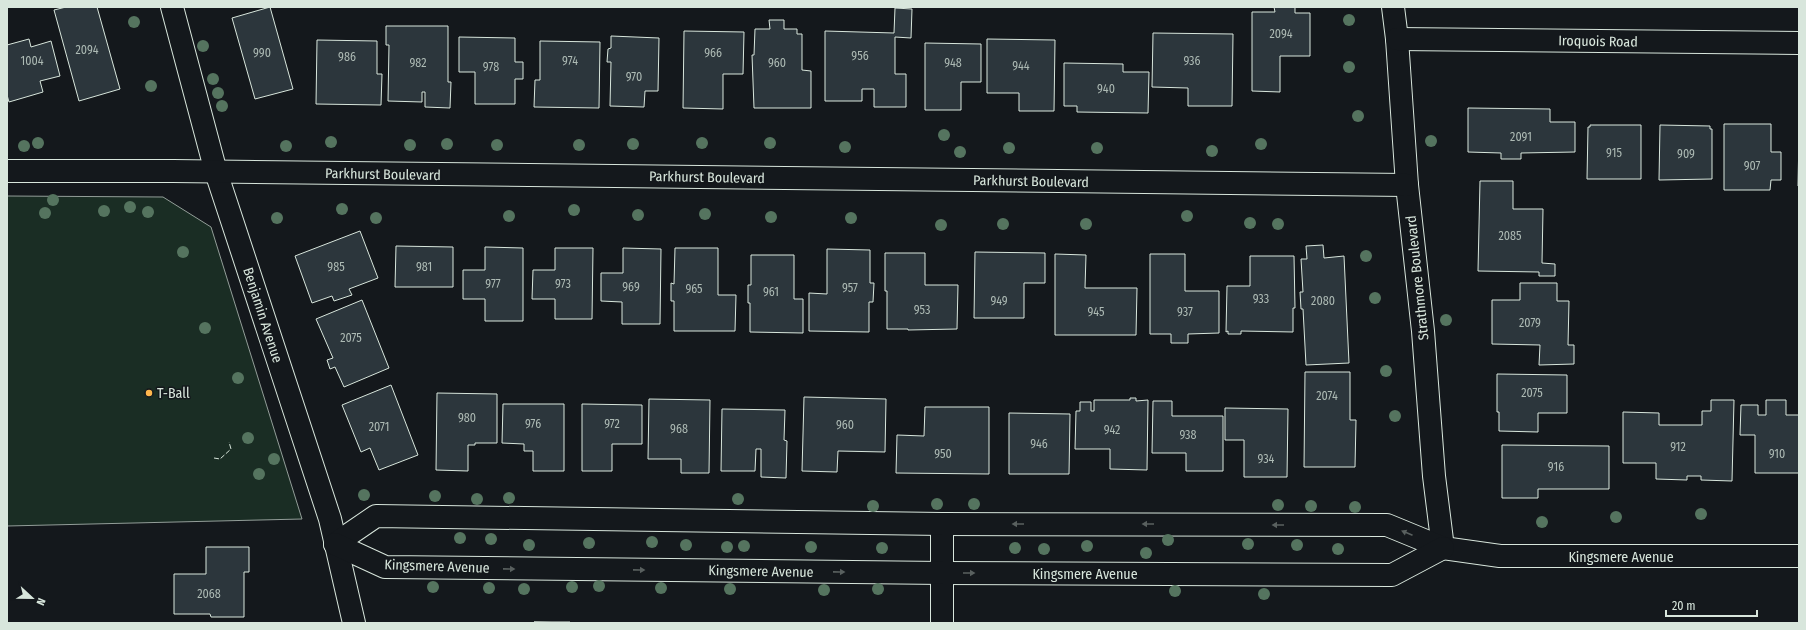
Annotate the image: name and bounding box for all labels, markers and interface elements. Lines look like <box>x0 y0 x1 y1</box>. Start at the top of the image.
house number: 2094 <box>1270 27 1293 41</box>
street label: Iroquois Road <box>1558 32 1638 51</box>
house number: 2094 <box>76 43 99 57</box>
house number: 990 <box>253 46 271 60</box>
house number: 966 <box>704 46 722 60</box>
house number: 956 <box>851 49 869 63</box>
house number: 986 <box>338 50 356 64</box>
house number: 1004 <box>21 54 44 68</box>
house number: 974 <box>562 54 578 68</box>
house number: 936 <box>1184 54 1201 68</box>
house number: 982 <box>409 56 427 70</box>
house number: 960 <box>768 56 786 70</box>
house number: 948 <box>944 56 962 70</box>
house number: 944 <box>1012 59 1030 73</box>
house number: 978 <box>483 60 499 74</box>
house number: 970 <box>626 70 642 84</box>
house number: 940 <box>1097 82 1115 96</box>
house number: 2091 <box>1510 130 1532 144</box>
house number: 915 <box>1606 146 1622 160</box>
house number: 909 <box>1677 147 1695 161</box>
house number: 907 <box>1744 159 1761 173</box>
street label: Parkhurst Boulevard <box>325 165 441 184</box>
street label: Parkhurst Boulevard <box>649 168 765 187</box>
street label: Parkhurst Boulevard <box>973 172 1089 191</box>
street label: Strathmore Boulevard <box>1402 215 1433 341</box>
house number: 2085 <box>1498 229 1522 243</box>
house number: 985 <box>327 260 345 274</box>
house number: 981 <box>416 260 432 274</box>
street label: Benjamin Avenue <box>239 265 286 365</box>
house number: 977 <box>485 277 501 291</box>
house number: 973 <box>555 277 571 291</box>
house number: 969 <box>622 280 640 294</box>
house number: 957 <box>842 281 858 295</box>
house number: 965 <box>685 282 703 296</box>
house number: 961 <box>763 285 779 299</box>
house number: 933 <box>1253 292 1269 306</box>
house number: 949 <box>990 294 1008 308</box>
house number: 2080 <box>1311 294 1335 308</box>
house number: 953 <box>914 303 930 317</box>
house number: 945 <box>1088 305 1105 319</box>
house number: 937 <box>1177 305 1193 319</box>
house number: 2079 <box>1519 316 1541 330</box>
house number: 2075 <box>340 331 362 345</box>
place label: T-Ball <box>157 385 190 402</box>
house number: 2075 <box>1521 386 1543 400</box>
marker: T-Ball <box>144 388 154 398</box>
house number: 2074 <box>1316 389 1338 403</box>
house number: 980 <box>458 411 476 425</box>
house number: 976 <box>525 417 541 431</box>
house number: 972 <box>604 417 620 431</box>
house number: 960 <box>836 418 854 432</box>
house number: 2071 <box>369 420 389 434</box>
house number: 968 <box>670 422 688 436</box>
house number: 942 <box>1104 423 1120 437</box>
house number: 938 <box>1179 428 1197 442</box>
house number: 946 <box>1030 437 1048 451</box>
house number: 912 <box>1670 440 1686 454</box>
house number: 950 <box>934 447 952 461</box>
house number: 910 <box>1769 447 1785 461</box>
house number: 934 <box>1258 452 1275 466</box>
house number: 916 <box>1548 460 1564 474</box>
one-way arrow <box>1011 521 1024 527</box>
one-way arrow <box>1141 521 1154 527</box>
one-way arrow <box>1271 522 1284 528</box>
one-way arrow <box>1401 530 1412 536</box>
street label: Kingsmere Avenue <box>1568 549 1674 566</box>
street label: Kingsmere Avenue <box>384 556 490 577</box>
street label: Kingsmere Avenue <box>708 562 814 581</box>
one-way arrow <box>503 565 515 572</box>
street label: Kingsmere Avenue <box>1032 566 1138 583</box>
one-way arrow <box>633 567 646 573</box>
one-way arrow <box>833 569 846 575</box>
one-way arrow <box>963 570 976 576</box>
north arrow <box>12 578 52 618</box>
house number: 2068 <box>197 587 221 601</box>
scale bar <box>1666 592 1757 618</box>
text: N <box>34 596 48 607</box>
text: 20 m <box>1672 599 1696 613</box>

